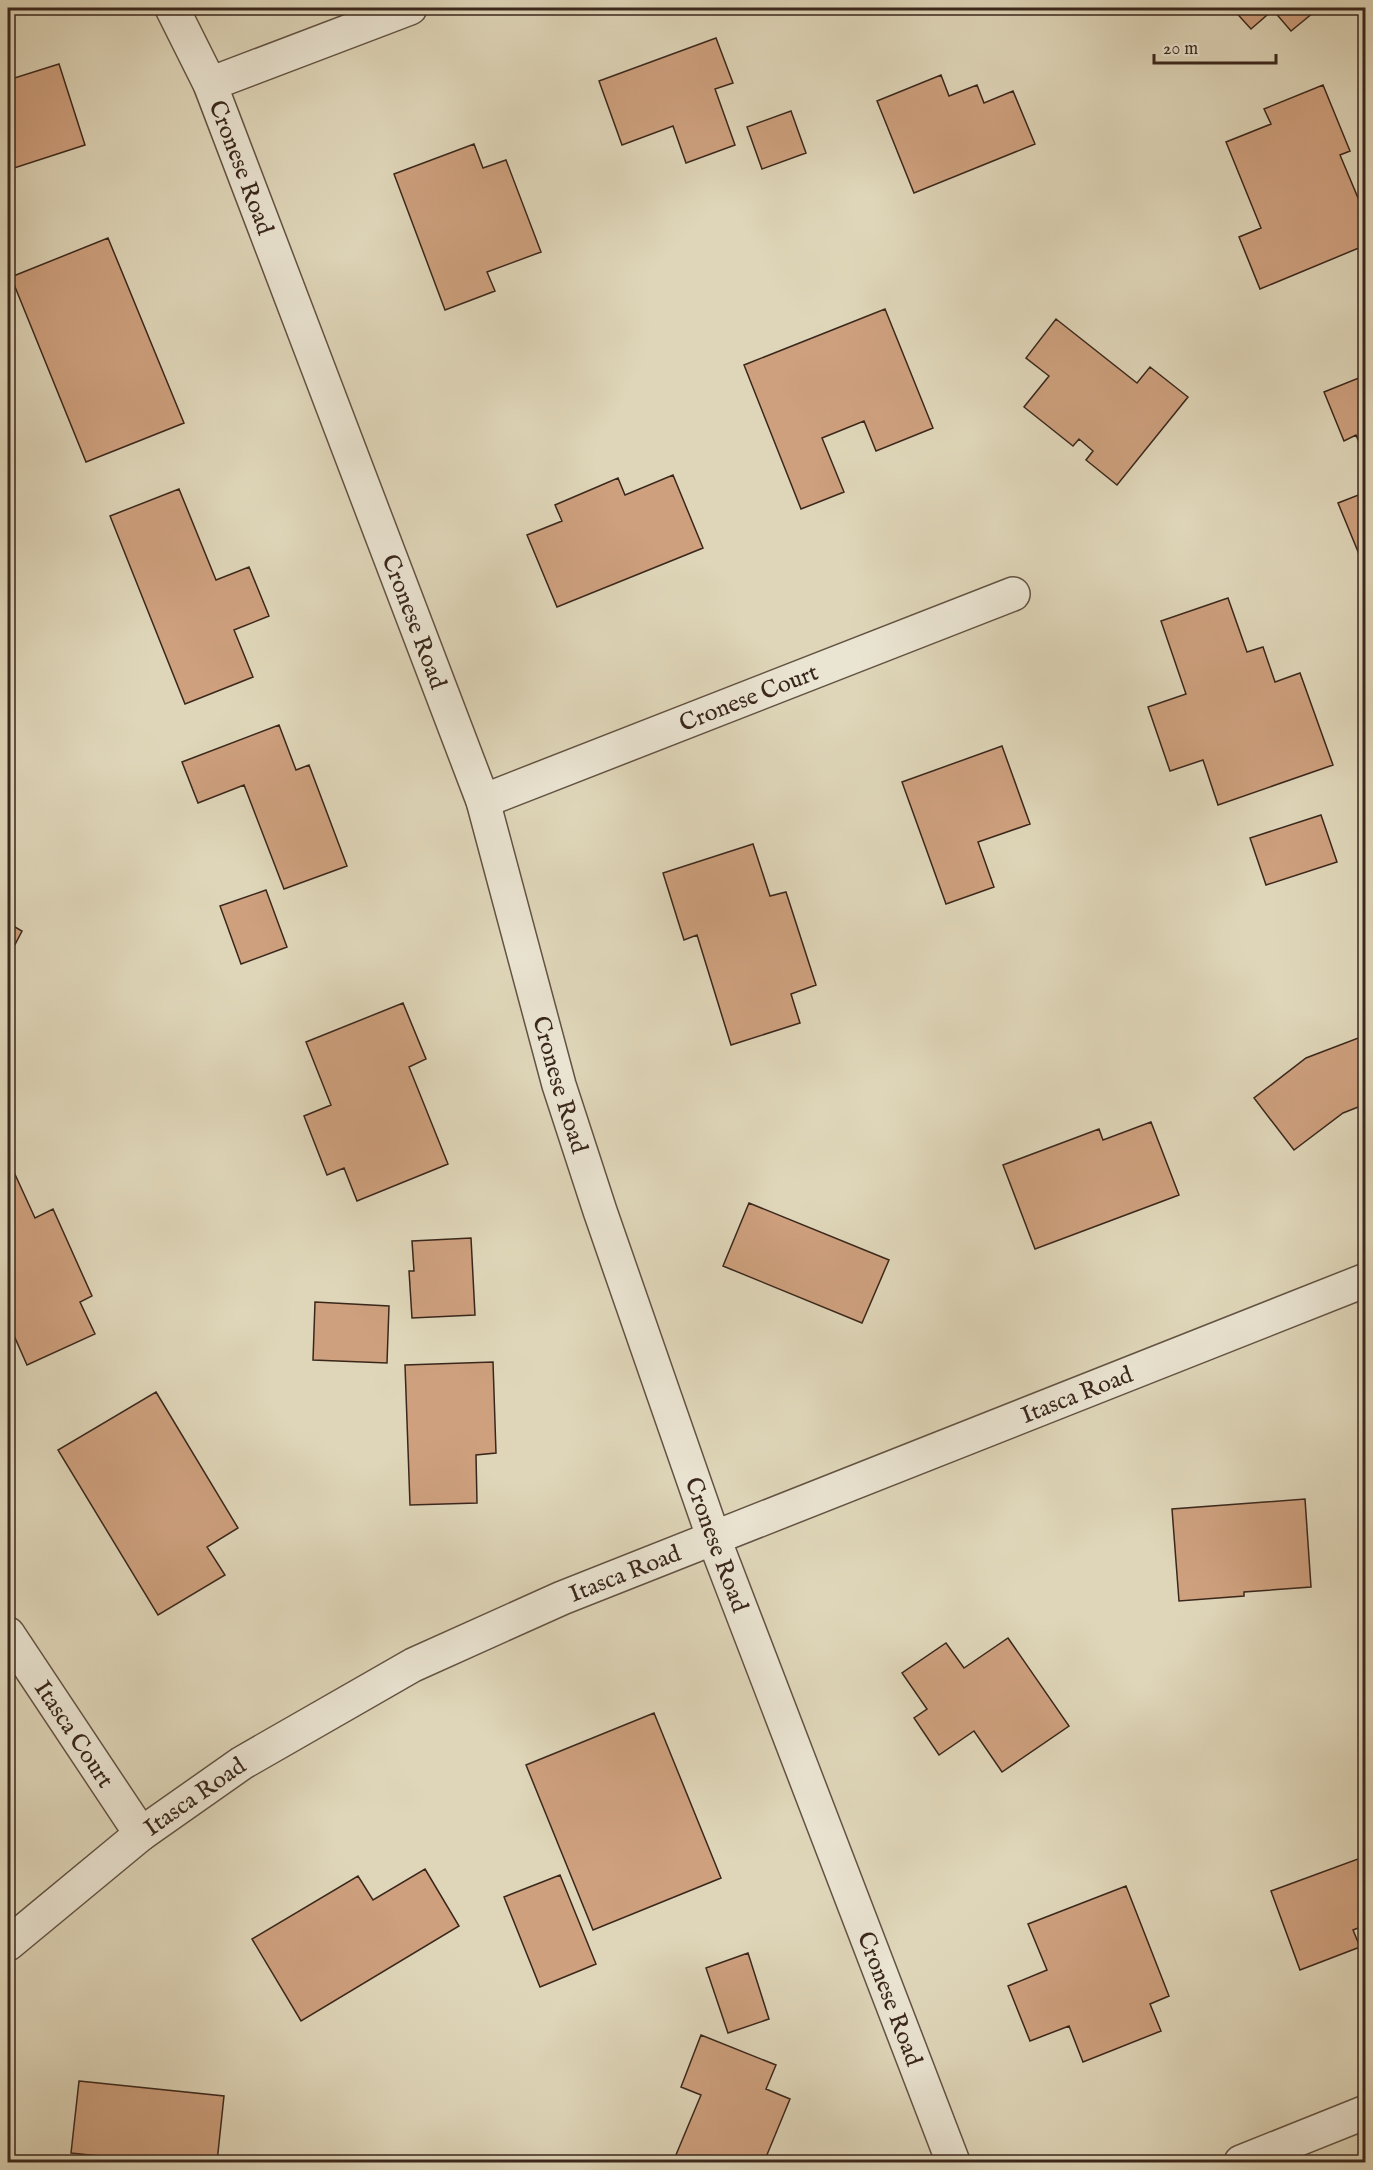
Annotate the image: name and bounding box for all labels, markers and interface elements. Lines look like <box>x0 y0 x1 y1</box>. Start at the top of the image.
scale bar <box>1154 27 1276 65</box>
text: 20 m <box>1163 38 1198 61</box>
street label: Cronese Road <box>201 96 280 240</box>
street label: Cronese Road <box>374 550 453 694</box>
street label: Cronese Court <box>675 658 823 740</box>
street label: Cronese Road <box>524 1013 594 1158</box>
street label: Itasca Road <box>1017 1360 1138 1432</box>
street label: Cronese Road <box>677 1473 755 1617</box>
street label: Itasca Road <box>565 1539 686 1611</box>
street label: Itasca Court <box>26 1675 120 1794</box>
street label: Itasca Road <box>138 1751 252 1844</box>
street label: Cronese Road <box>849 1927 929 2071</box>

